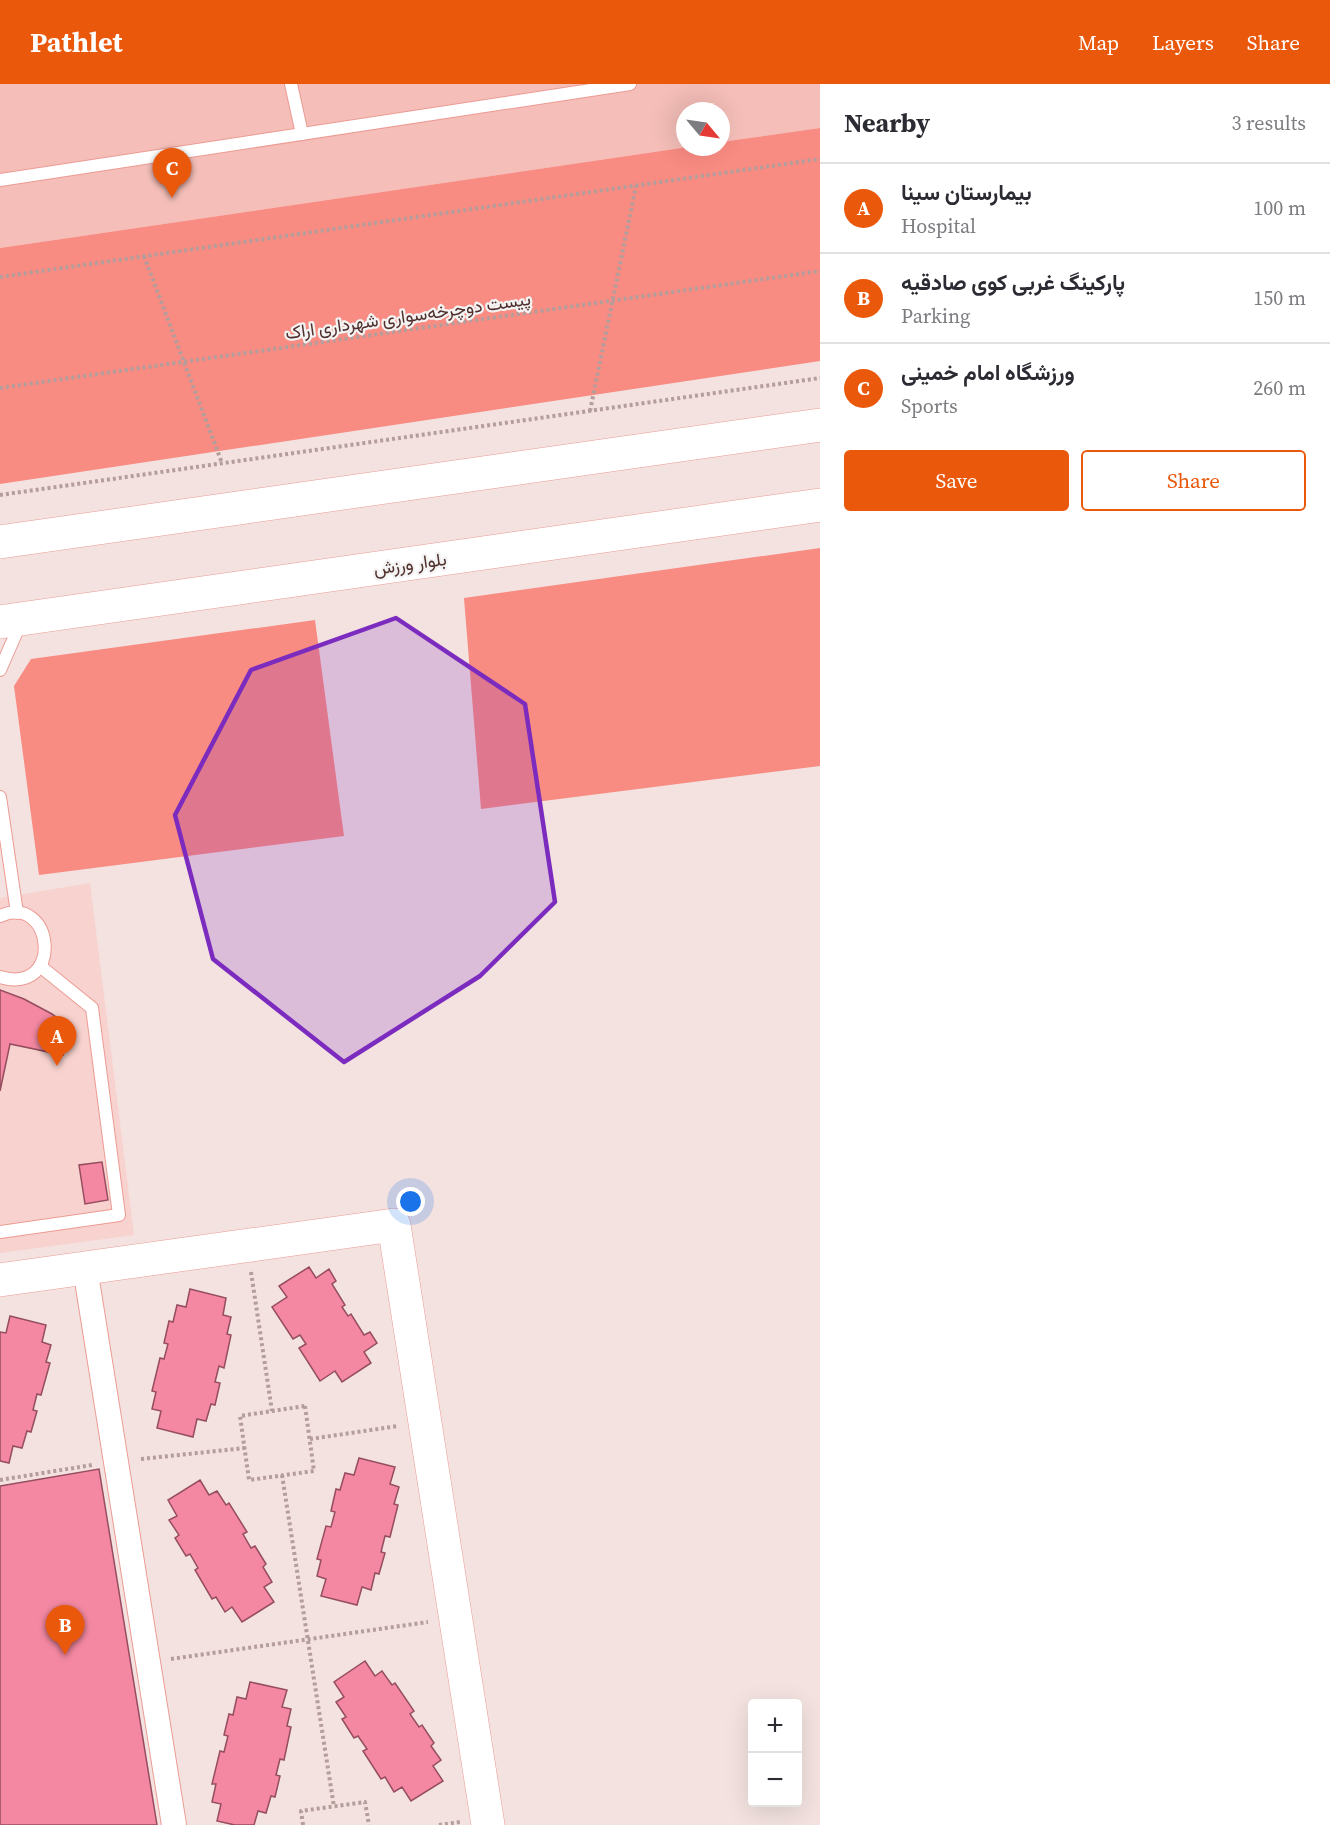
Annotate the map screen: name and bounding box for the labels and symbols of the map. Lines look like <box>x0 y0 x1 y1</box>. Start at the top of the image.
north arrow <box>676 102 730 156</box>
pin: C <box>152 148 192 198</box>
street label: پیست دوچرخه‌سواری شهرداری اراک <box>284 286 532 345</box>
street label: بلوار ورزش <box>372 546 448 581</box>
pin: A <box>38 1016 76 1066</box>
your location <box>396 1187 425 1216</box>
pin: B <box>46 1606 84 1655</box>

